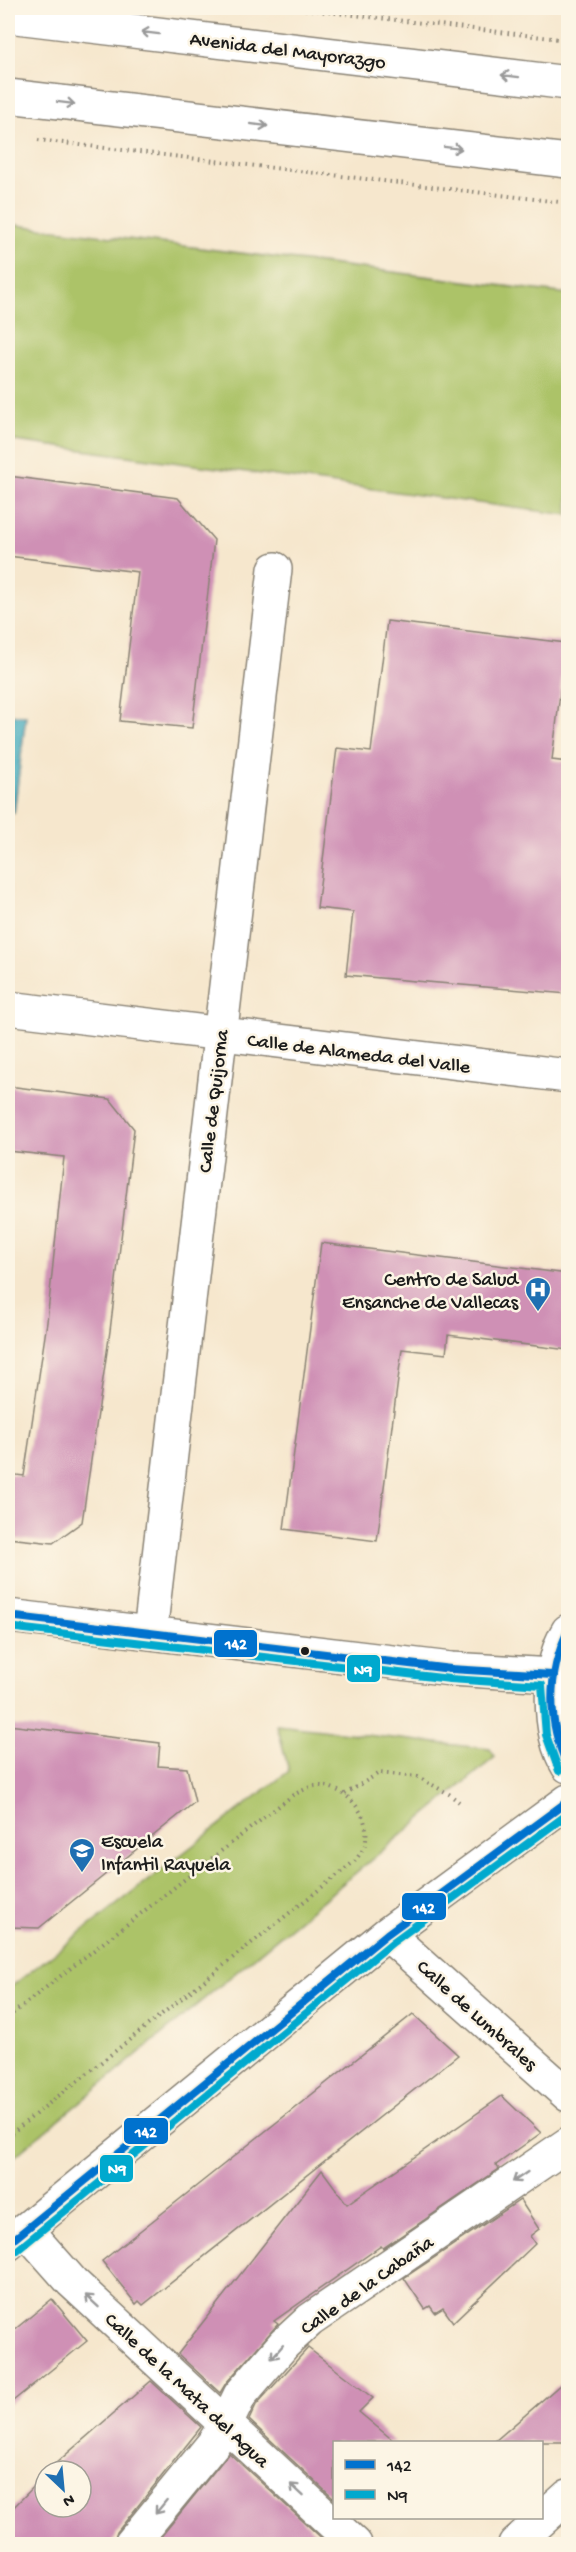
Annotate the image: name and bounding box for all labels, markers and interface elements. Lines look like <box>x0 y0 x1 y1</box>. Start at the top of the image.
one-way arrow <box>141 27 160 38</box>
street label: Avenida del Mayorazgo <box>188 29 387 76</box>
one-way arrow <box>501 70 521 81</box>
one-way arrow <box>55 97 75 108</box>
one-way arrow <box>249 120 269 131</box>
one-way arrow <box>443 143 462 154</box>
street label: Calle de Quijorna <box>195 1028 236 1174</box>
street label: Calle de Alameda del Valle <box>246 1030 472 1081</box>
place label: Centro de Salud Ensanche de Vallecas <box>342 1270 520 1316</box>
hospital icon: Centro de Salud Ensanche de Vallecas <box>523 1275 553 1313</box>
line badge: 142 <box>213 1629 258 1658</box>
text: 142 <box>224 1637 247 1656</box>
unlabelled marker <box>299 1645 311 1657</box>
line badge: N9 <box>346 1654 381 1683</box>
text: N9 <box>354 1663 372 1682</box>
place label: Escuela Infantil Rayuela <box>101 1832 231 1878</box>
school or university icon: Escuela Infantil Rayuela <box>67 1836 97 1874</box>
line badge: 142 <box>401 1892 447 1921</box>
text: 142 <box>412 1901 435 1920</box>
street label: Calle de Lumbrales <box>411 1956 541 2077</box>
line badge: 142 <box>123 2117 169 2145</box>
text: 142 <box>134 2125 157 2144</box>
line badge: N9 <box>99 2154 134 2183</box>
text: N9 <box>108 2162 126 2181</box>
one-way arrow <box>513 2171 529 2183</box>
street label: Calle de la Cabaña <box>297 2232 440 2341</box>
one-way arrow <box>85 2294 100 2308</box>
street label: Calle de la Mata del Agua <box>99 2309 273 2474</box>
one-way arrow <box>270 2344 284 2359</box>
legend <box>333 2441 543 2519</box>
text: 142 <box>386 2457 412 2478</box>
north arrow <box>33 2459 93 2519</box>
one-way arrow <box>290 2483 305 2497</box>
text: N9 <box>387 2487 408 2508</box>
text: N <box>59 2489 77 2510</box>
one-way arrow <box>155 2499 168 2515</box>

